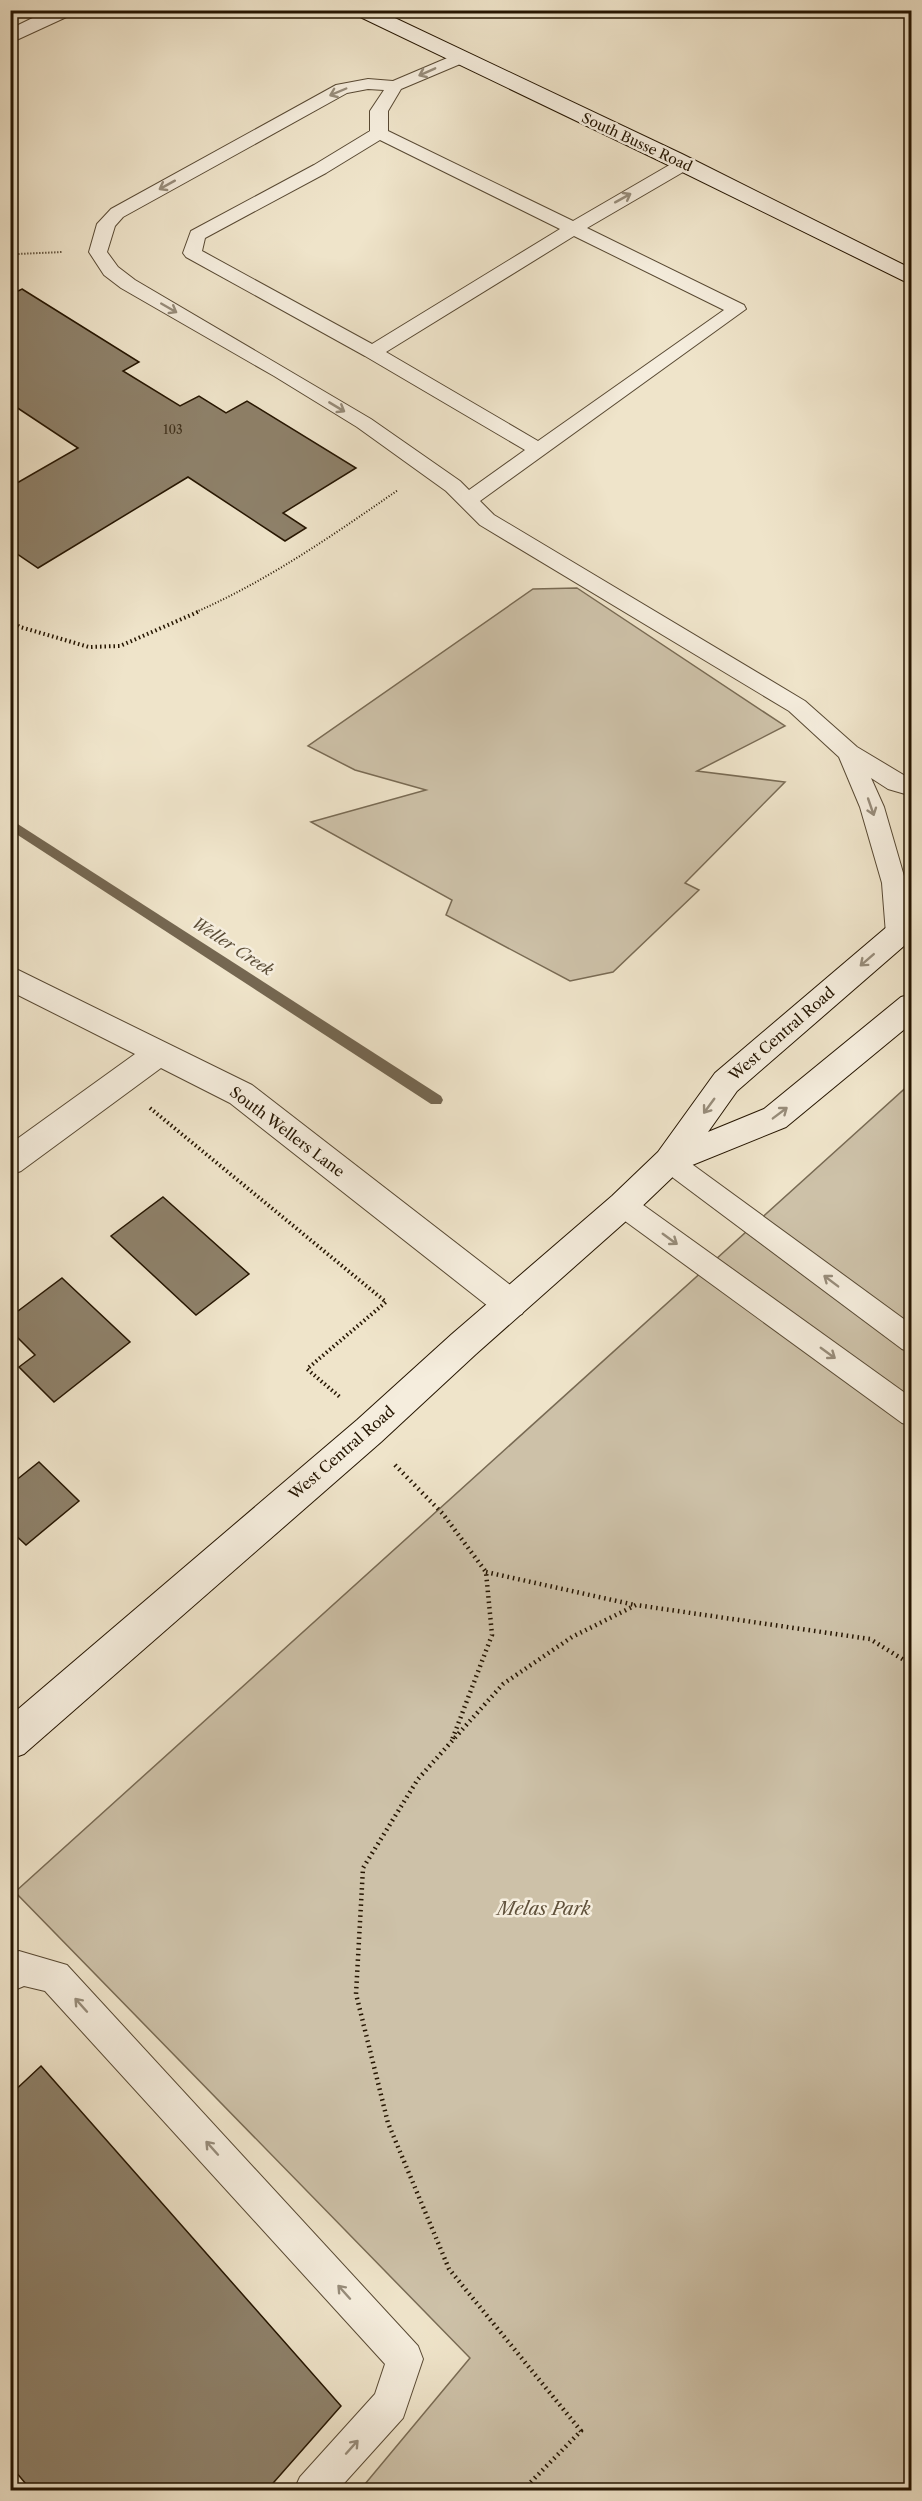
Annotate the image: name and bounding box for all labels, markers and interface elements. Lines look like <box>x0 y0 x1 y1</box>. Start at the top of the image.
one-way arrow <box>419 67 437 79</box>
one-way arrow <box>330 87 348 98</box>
street label: South Busse Road <box>579 109 696 176</box>
one-way arrow <box>159 180 177 191</box>
one-way arrow <box>614 192 632 203</box>
one-way arrow <box>160 303 178 314</box>
one-way arrow <box>328 402 345 414</box>
house number: 103 <box>163 422 183 437</box>
one-way arrow <box>867 797 878 816</box>
water label: Weller Creek <box>189 912 278 980</box>
one-way arrow <box>860 953 875 967</box>
street label: West Central Road <box>724 983 838 1085</box>
street label: South Wellers Lane <box>226 1082 348 1181</box>
one-way arrow <box>703 1098 715 1114</box>
one-way arrow <box>772 1106 788 1119</box>
one-way arrow <box>662 1233 678 1245</box>
one-way arrow <box>823 1275 839 1288</box>
one-way arrow <box>820 1347 836 1360</box>
street label: West Central Road <box>284 1402 398 1504</box>
park label: Melas Park <box>495 1898 591 1920</box>
one-way arrow <box>74 1997 88 2012</box>
one-way arrow <box>205 2141 219 2156</box>
one-way arrow <box>337 2285 351 2300</box>
one-way arrow <box>345 2440 359 2455</box>

